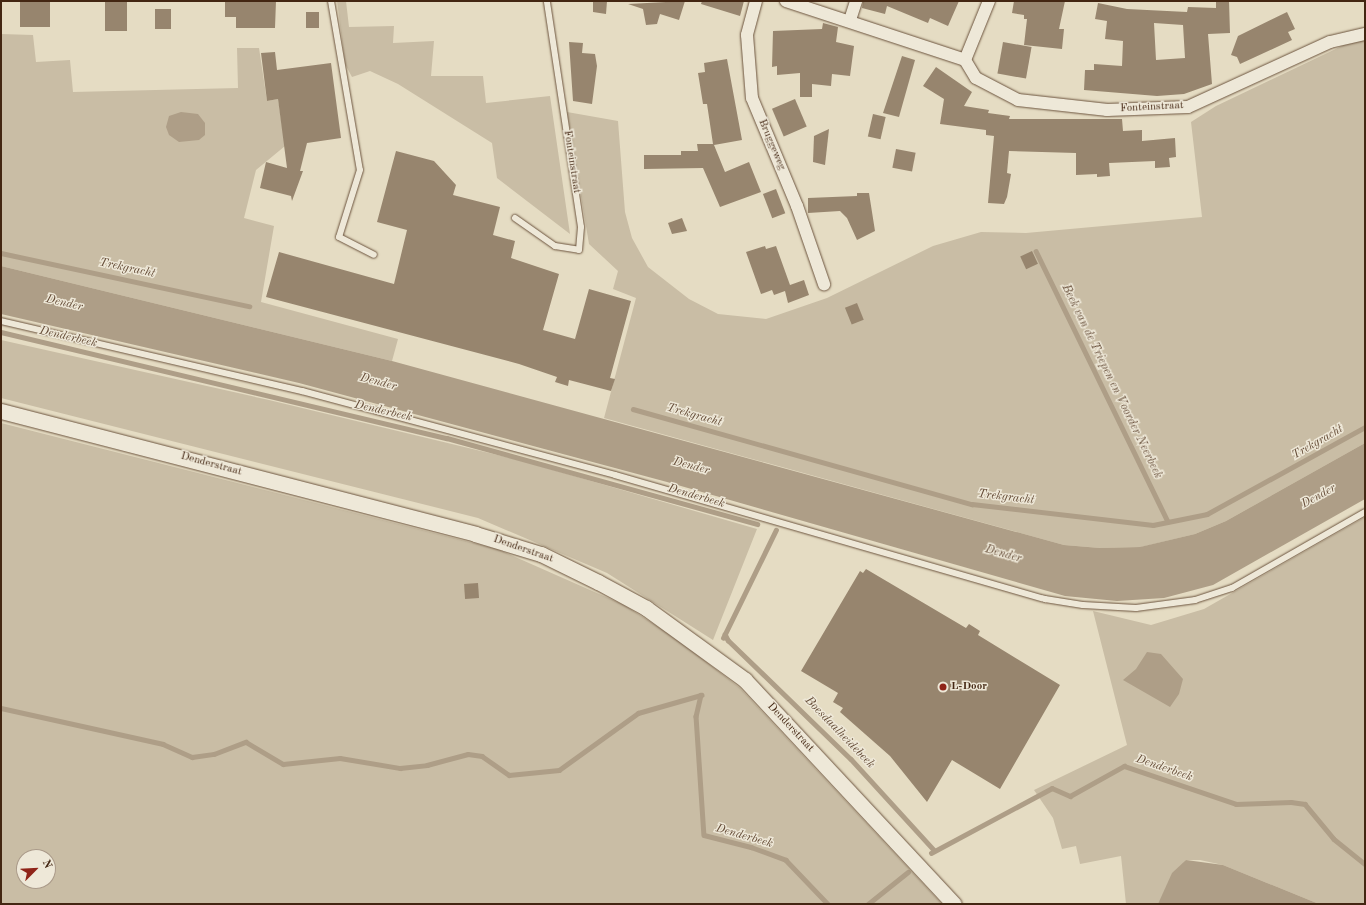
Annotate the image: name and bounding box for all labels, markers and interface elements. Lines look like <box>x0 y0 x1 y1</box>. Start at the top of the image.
street label: Fonteinstraat <box>1120 100 1184 116</box>
street label: Bruggeweg <box>754 118 788 172</box>
street label: Fonteinstraat <box>559 130 583 194</box>
water label: Trekgracht <box>98 256 156 282</box>
water label: Beek van de Triepen en Voorder Neerbeek <box>1058 282 1164 482</box>
water label: Dender <box>44 293 84 315</box>
water label: Denderbeek <box>38 324 98 352</box>
water label: Dender <box>358 371 398 395</box>
water label: Denderbeek <box>353 398 413 426</box>
water label: Trekgracht <box>665 401 723 431</box>
water label: Trekgracht <box>1290 423 1346 463</box>
street label: Denderstraat <box>179 451 243 479</box>
water label: Dender <box>671 455 711 479</box>
water label: Denderbeek <box>666 482 726 512</box>
water label: Dender <box>1299 482 1339 512</box>
water label: Trekgracht <box>977 487 1035 509</box>
street label: Denderstraat <box>491 534 555 566</box>
water label: Dender <box>983 543 1023 567</box>
place label: L-Door <box>951 680 987 694</box>
marker: L-Door <box>938 682 948 692</box>
water label: Boesdaalheidebeek <box>801 694 877 772</box>
street label: Denderstraat <box>764 701 816 755</box>
water label: Denderbeek <box>1134 753 1194 785</box>
water label: Denderbeek <box>714 822 774 852</box>
north arrow <box>16 849 56 889</box>
text: N <box>40 858 53 870</box>

